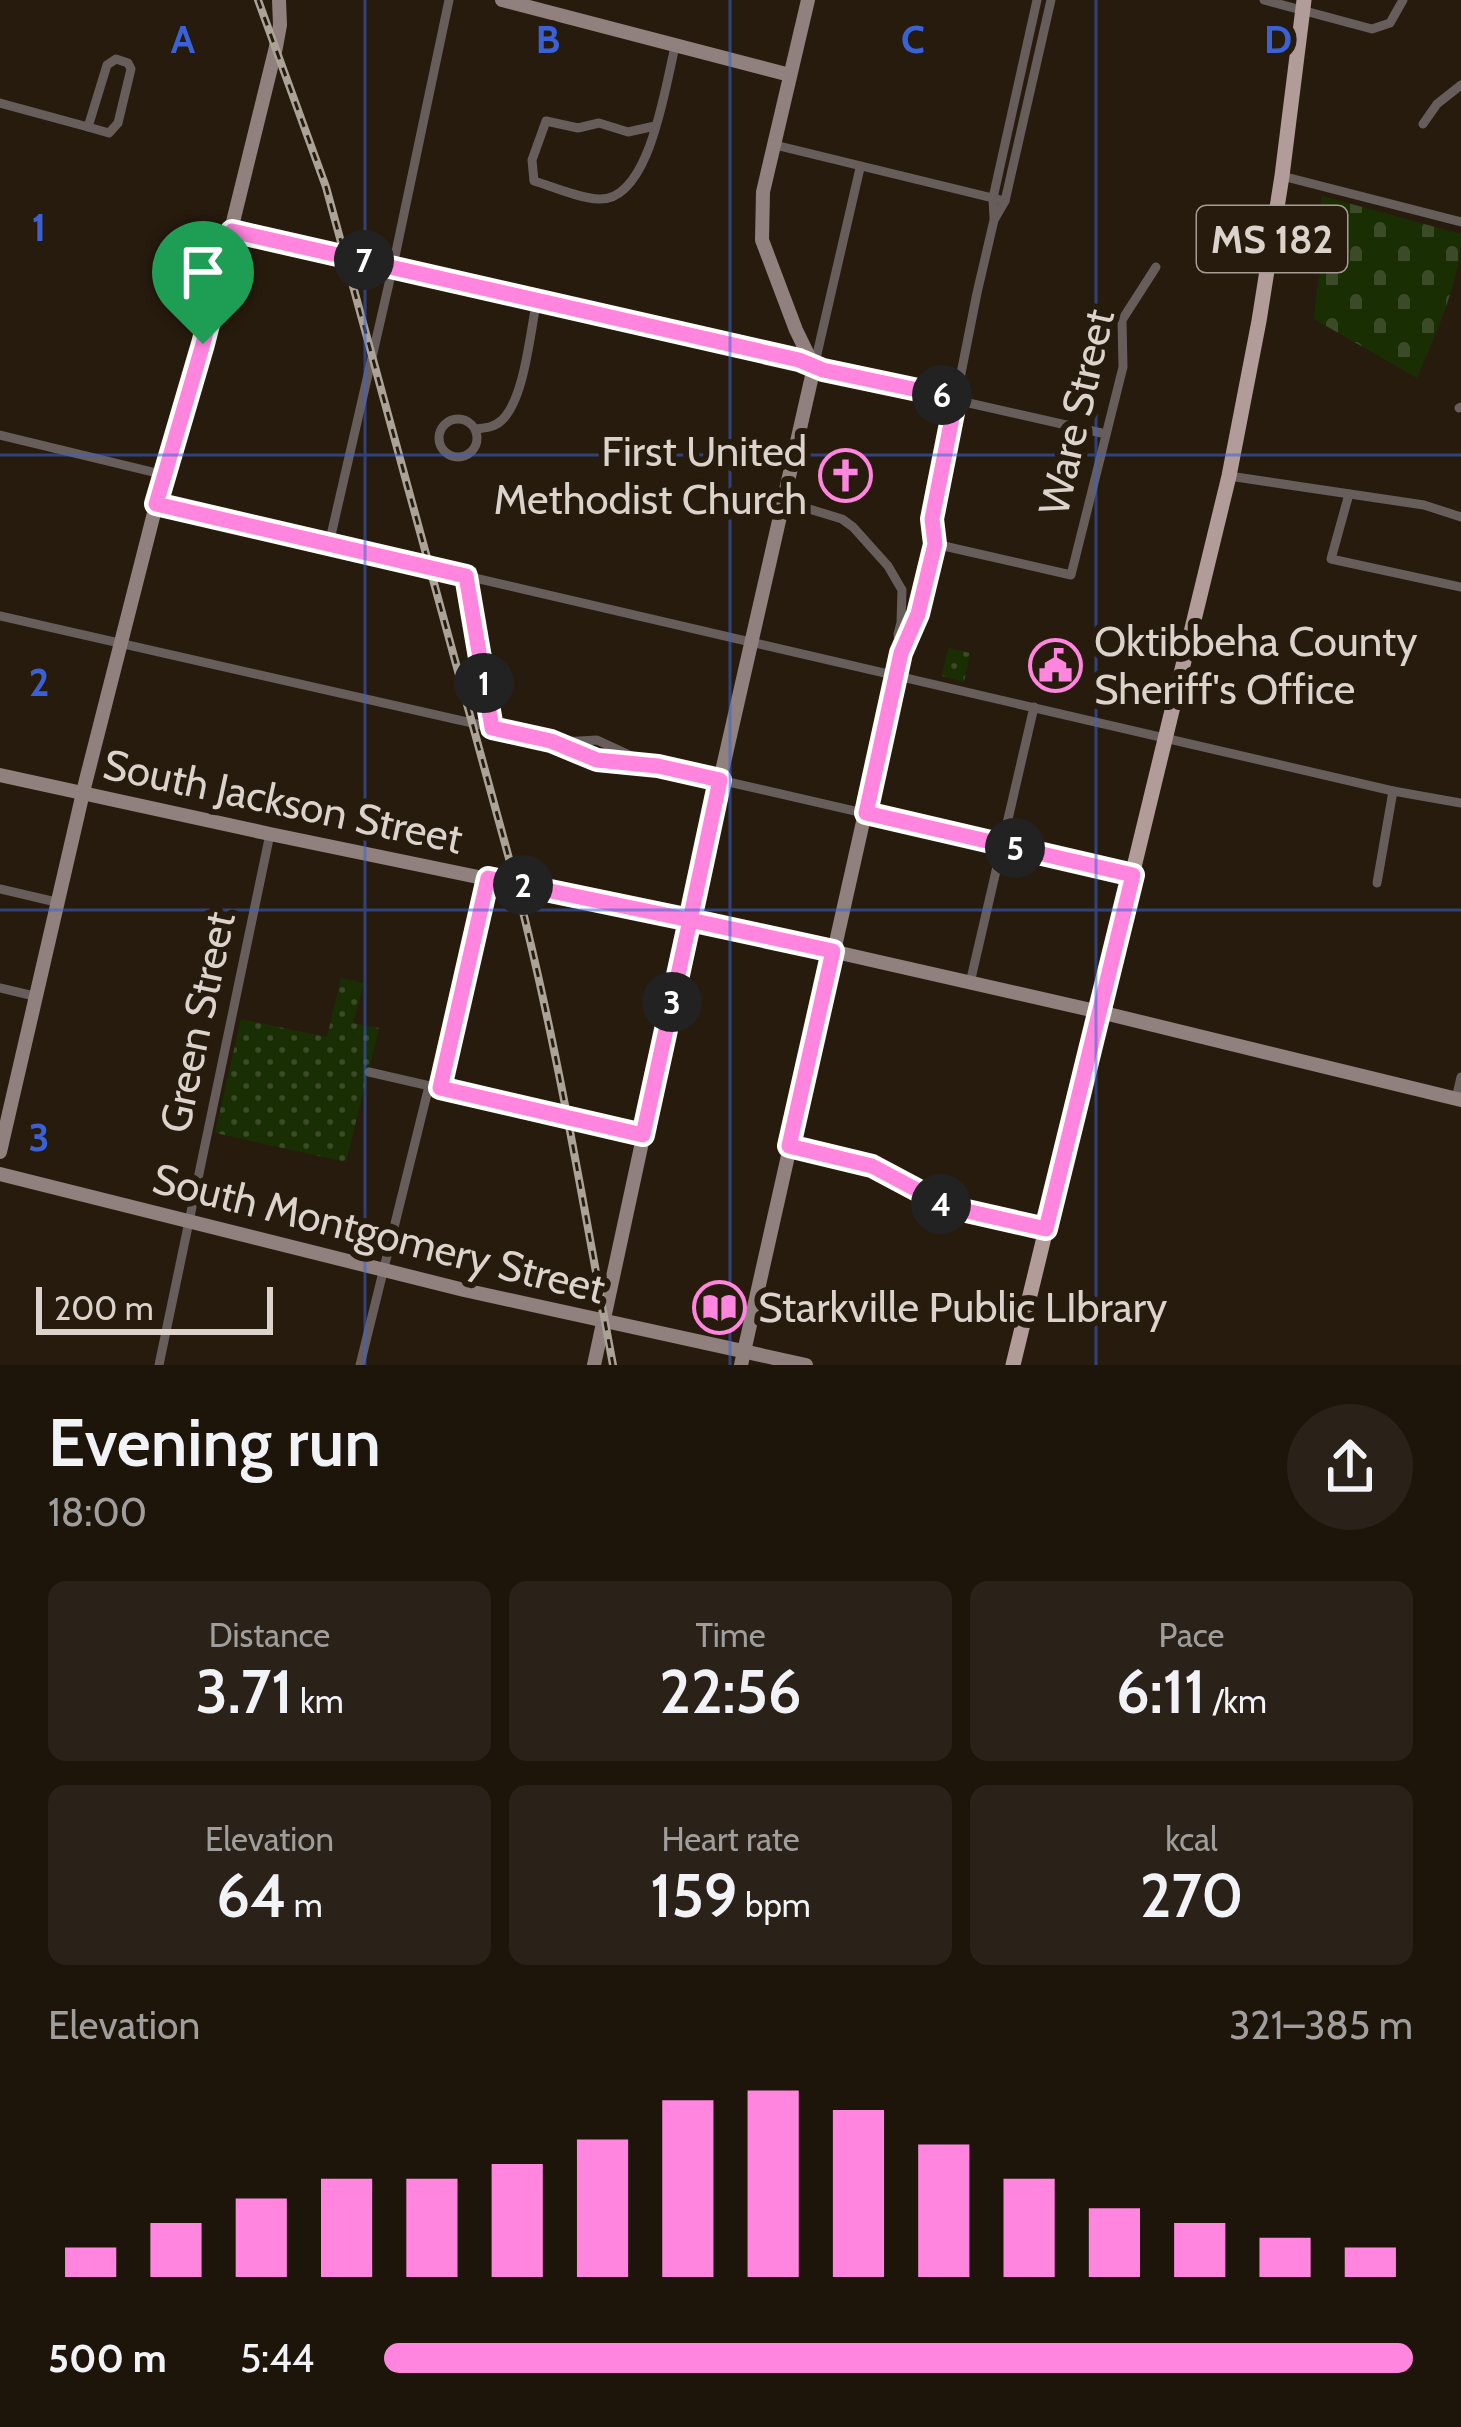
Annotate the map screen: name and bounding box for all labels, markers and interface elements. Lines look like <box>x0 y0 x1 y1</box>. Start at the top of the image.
text: A <box>171 15 196 63</box>
text: B <box>536 15 560 63</box>
text: C <box>901 15 925 63</box>
text: D <box>1264 15 1292 63</box>
text: 1 <box>32 203 46 251</box>
road number: MS 182 <box>1197 206 1347 272</box>
pin <box>152 221 254 344</box>
pin: 7 <box>334 230 394 290</box>
icon: arrive <box>170 239 236 305</box>
text: 7 <box>356 240 372 280</box>
street label: Ware Street <box>1027 304 1125 520</box>
pin: 6 <box>912 365 972 425</box>
text: 6 <box>933 375 951 415</box>
place label: First United Methodist Church <box>493 425 807 525</box>
church icon: First United Methodist Church <box>818 447 874 503</box>
place label: Oktibbeha County Sheriff's Office <box>1094 615 1417 715</box>
public building icon: Oktibbeha County Sheriff's Office <box>1027 637 1083 693</box>
pin: 1 <box>454 653 514 713</box>
text: 2 <box>29 658 49 706</box>
text: 1 <box>478 663 490 703</box>
street label: South Jackson Street <box>99 738 467 864</box>
pin: 5 <box>985 818 1045 878</box>
text: 5 <box>1006 828 1024 868</box>
pin: 2 <box>493 855 553 915</box>
text: 2 <box>514 865 532 905</box>
street label: Green Street <box>148 907 246 1137</box>
pin: 3 <box>642 972 702 1032</box>
text: 3 <box>663 982 681 1022</box>
text: 3 <box>28 1113 50 1161</box>
street label: South Montgomery Street <box>147 1152 611 1314</box>
pin: 4 <box>911 1174 971 1234</box>
text: 4 <box>931 1184 951 1224</box>
library icon: Starkville Public LIbrary <box>691 1279 747 1335</box>
scale bar <box>36 1281 273 1334</box>
place label: Starkville Public LIbrary <box>758 1281 1167 1333</box>
text: 200 m <box>54 1288 154 1328</box>
text: Evening run <box>48 1402 381 1483</box>
button: share <box>1287 1404 1413 1530</box>
text: 18:00 <box>48 1488 147 1536</box>
text: Distance <box>209 1615 330 1655</box>
text: Time <box>695 1615 766 1655</box>
text: Pace <box>1159 1615 1224 1655</box>
text: 3.71 <box>195 1655 292 1728</box>
text: 22:56 <box>659 1655 802 1728</box>
text: 6:11 <box>1116 1655 1205 1728</box>
text: km <box>292 1681 344 1721</box>
text: /km <box>1205 1681 1267 1721</box>
text: Elevation <box>205 1819 334 1859</box>
text: Heart rate <box>661 1819 800 1859</box>
text: kcal <box>1165 1819 1218 1859</box>
text: 64 <box>216 1859 286 1932</box>
text: 159 <box>650 1859 738 1932</box>
text: 270 <box>1140 1859 1243 1932</box>
text: m <box>286 1885 323 1925</box>
text: bpm <box>738 1885 811 1925</box>
text: Elevation <box>48 2001 200 2049</box>
text: 321–385 m <box>1229 2001 1413 2049</box>
text: 500 m <box>48 2334 167 2382</box>
text: 5:44 <box>240 2334 314 2382</box>

